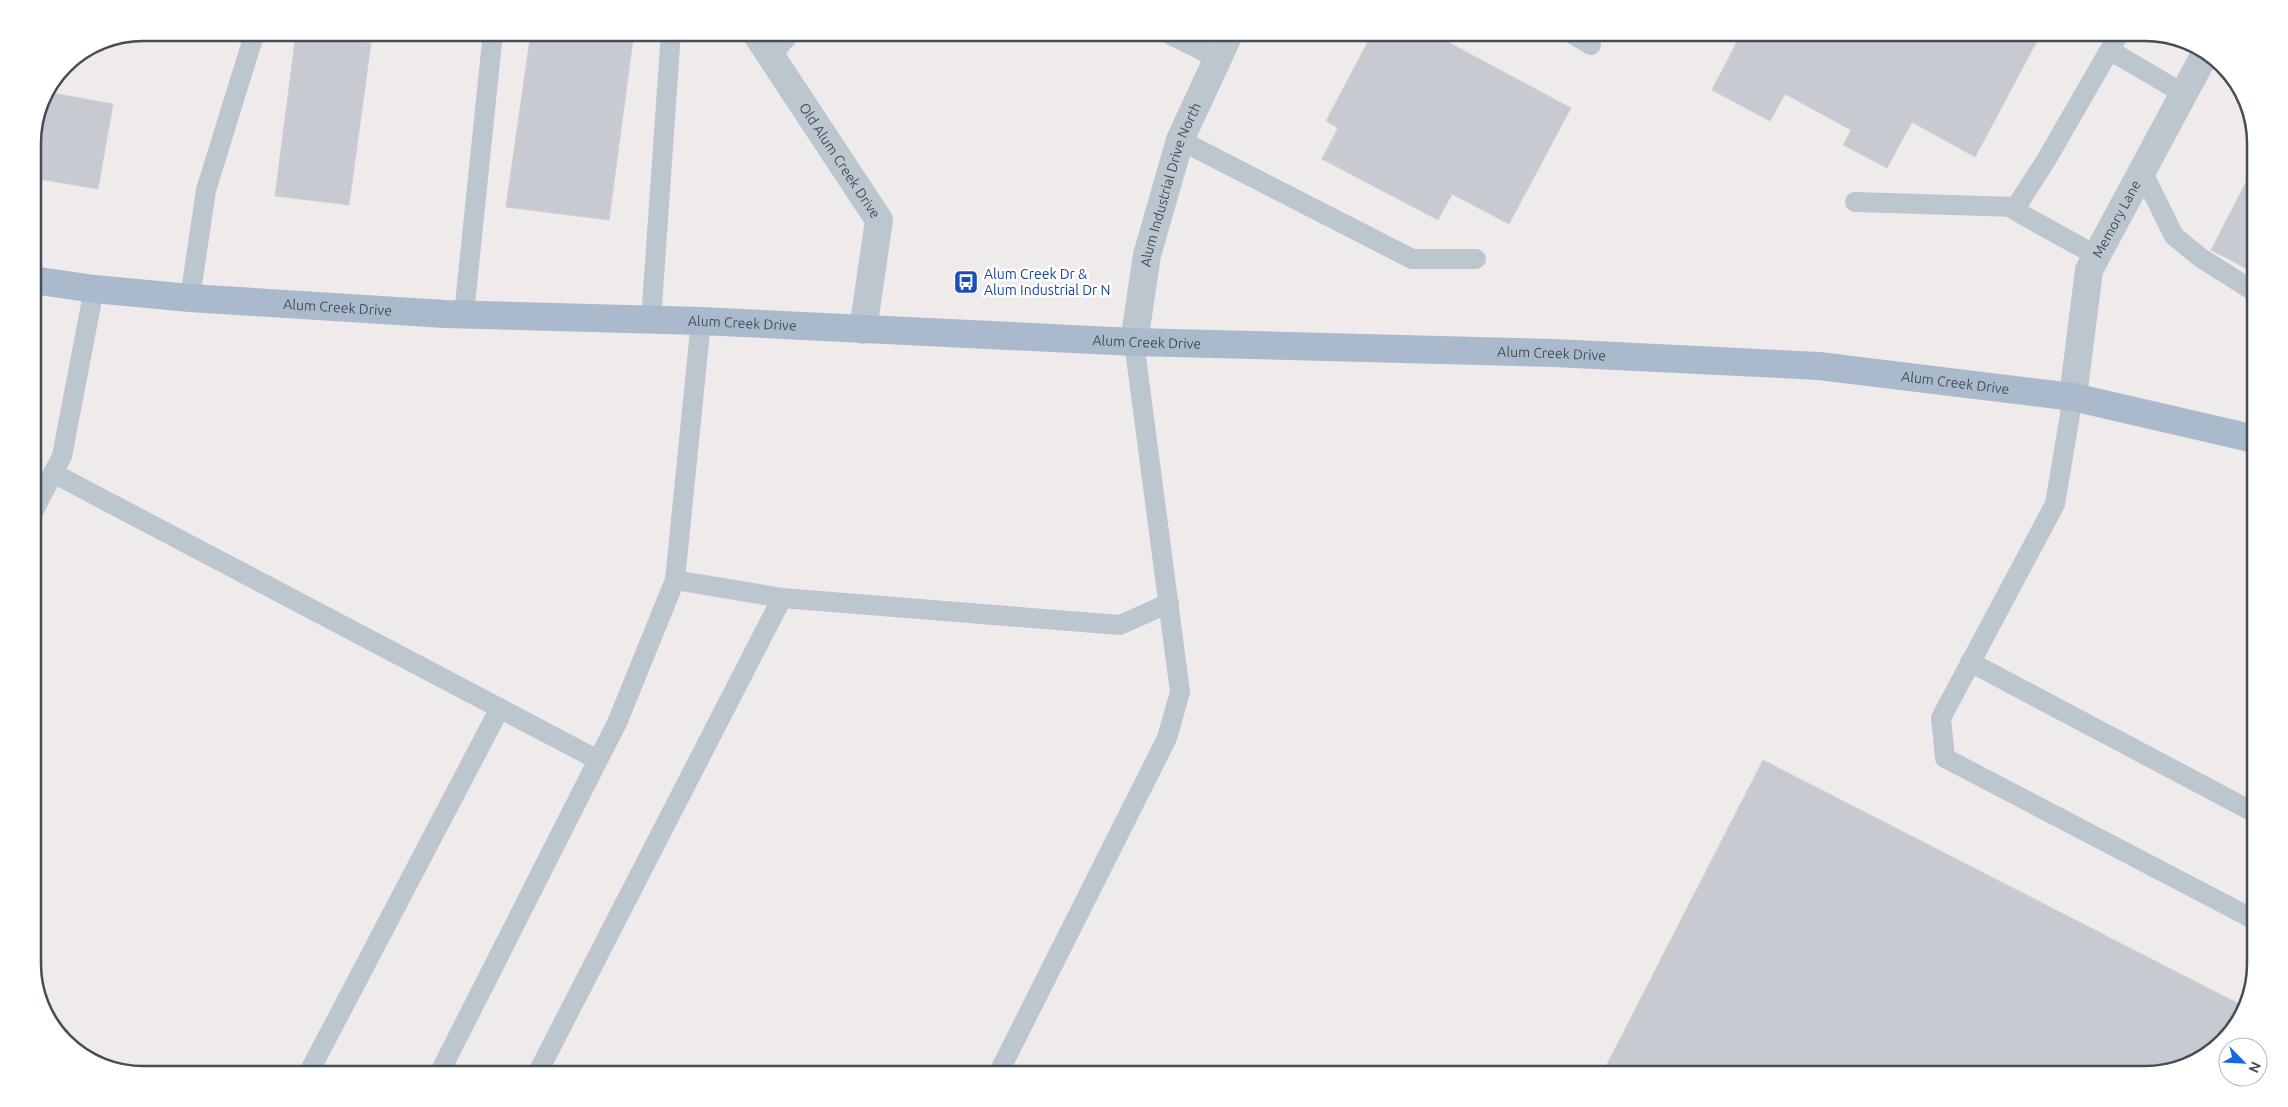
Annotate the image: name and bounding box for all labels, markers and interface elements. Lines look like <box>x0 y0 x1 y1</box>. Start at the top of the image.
street label: Old Alum Creek Drive <box>796 100 884 221</box>
street label: Alum Industrial Drive North <box>1137 100 1204 268</box>
street label: Memory Lane <box>2089 177 2144 261</box>
place label: Alum Creek Dr & Alum Industrial Dr N <box>984 266 1111 298</box>
bus stop icon: Alum Creek Dr & Alum Industrial Dr N <box>953 269 979 295</box>
street label: Alum Creek Drive <box>283 296 392 319</box>
street label: Alum Creek Drive <box>688 313 797 334</box>
street label: Alum Creek Drive <box>1092 332 1201 352</box>
street label: Alum Creek Drive <box>1497 344 1606 364</box>
street label: Alum Creek Drive <box>1900 368 2010 397</box>
north arrow <box>2218 1037 2268 1087</box>
text: N <box>2245 1059 2264 1075</box>

